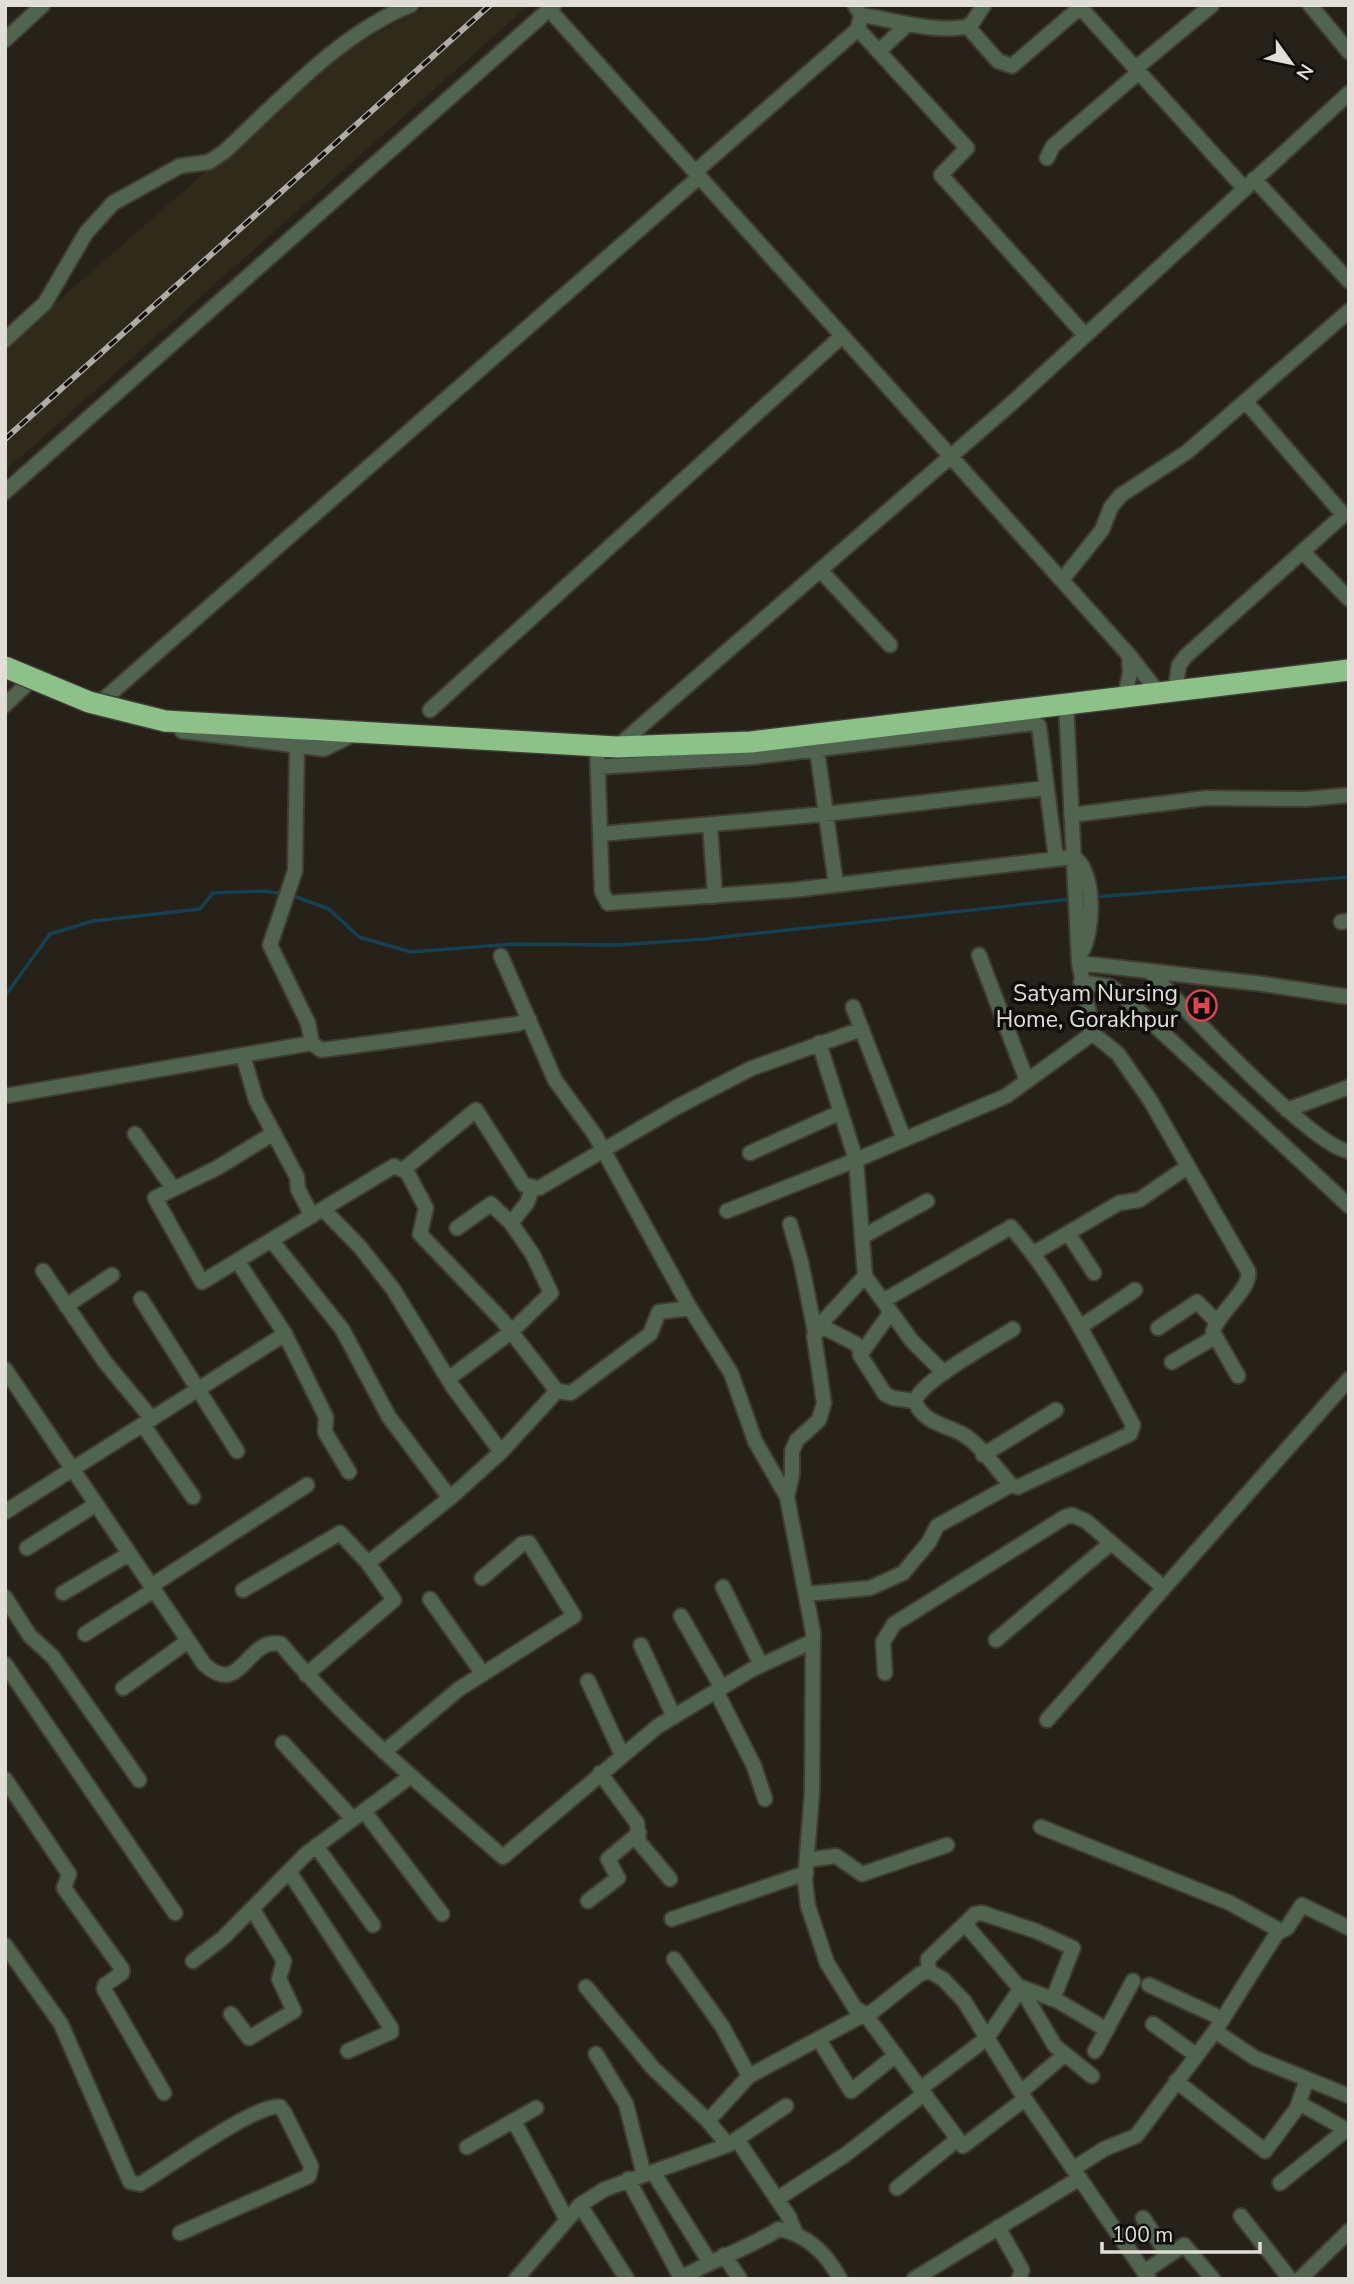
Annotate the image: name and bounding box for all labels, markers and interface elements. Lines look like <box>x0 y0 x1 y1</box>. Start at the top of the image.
north arrow <box>1256 28 1326 98</box>
text: N <box>1290 59 1319 85</box>
place label: Satyam Nursing Home, Gorakhpur <box>996 978 1179 1035</box>
hospital icon: Satyam Nursing Home, Gorakhpur <box>1184 989 1218 1023</box>
scale bar <box>1102 2210 1260 2254</box>
text: 100 m <box>1112 2221 1173 2249</box>

